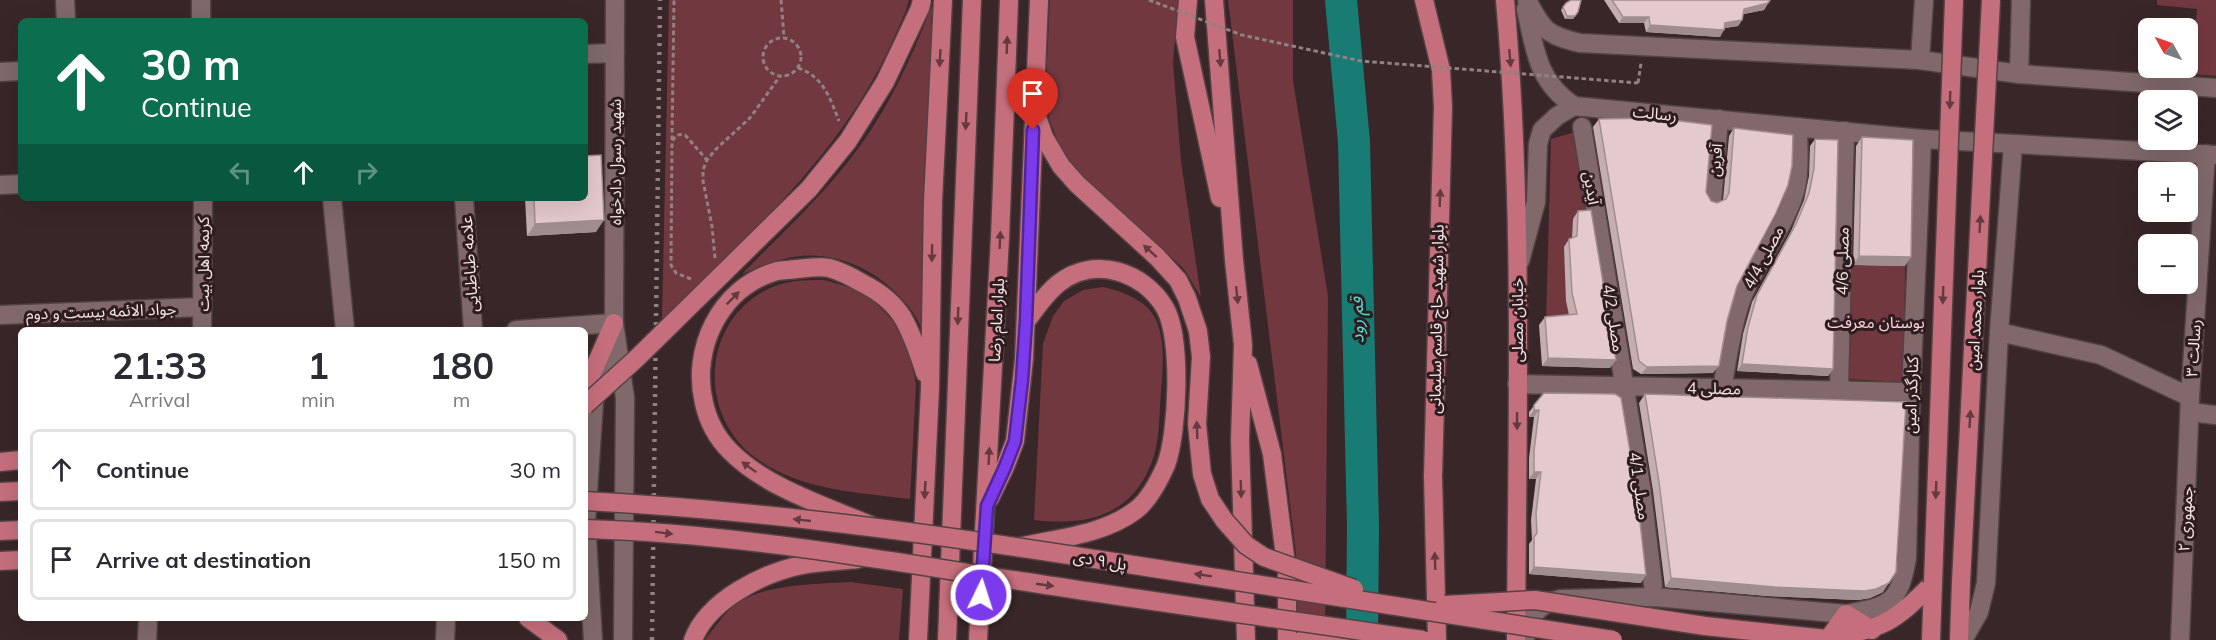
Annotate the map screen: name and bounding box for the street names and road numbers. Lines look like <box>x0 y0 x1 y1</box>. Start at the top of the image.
street label: شهید رسول دادخواه <box>605 99 626 225</box>
street label: رسالت <box>1632 101 1678 125</box>
street label: آفرین <box>1704 141 1727 177</box>
street label: آیدین <box>1579 170 1605 208</box>
street label: علامه طباطبایی <box>456 215 482 313</box>
street label: کریمه اهل بیت <box>193 216 213 312</box>
street label: مصلی 4/4 <box>1738 222 1788 292</box>
street label: بلوار شهید حاج قاسم سلیمانی <box>1424 224 1451 414</box>
street label: مصلی 4/6 <box>1831 227 1853 295</box>
street label: بلوار محمد امین <box>1962 269 1988 371</box>
street label: بلوار امام رضا <box>984 278 1011 363</box>
street label: خیابان مصلی <box>1507 278 1527 362</box>
street label: مصلی 4/2 <box>1599 283 1629 353</box>
street label: جواد الائمه بیست و دوم <box>25 298 177 327</box>
street label: رسالت ۳ <box>2181 319 2205 377</box>
street label: کنارگذر امین <box>1900 356 1922 434</box>
street label: مصلی 4 <box>1687 378 1741 398</box>
street label: مصلی 4/1 <box>1625 451 1655 521</box>
street label: جمهوری ۲ <box>2173 486 2197 552</box>
street label: پل ۹ دی <box>1072 546 1128 575</box>

